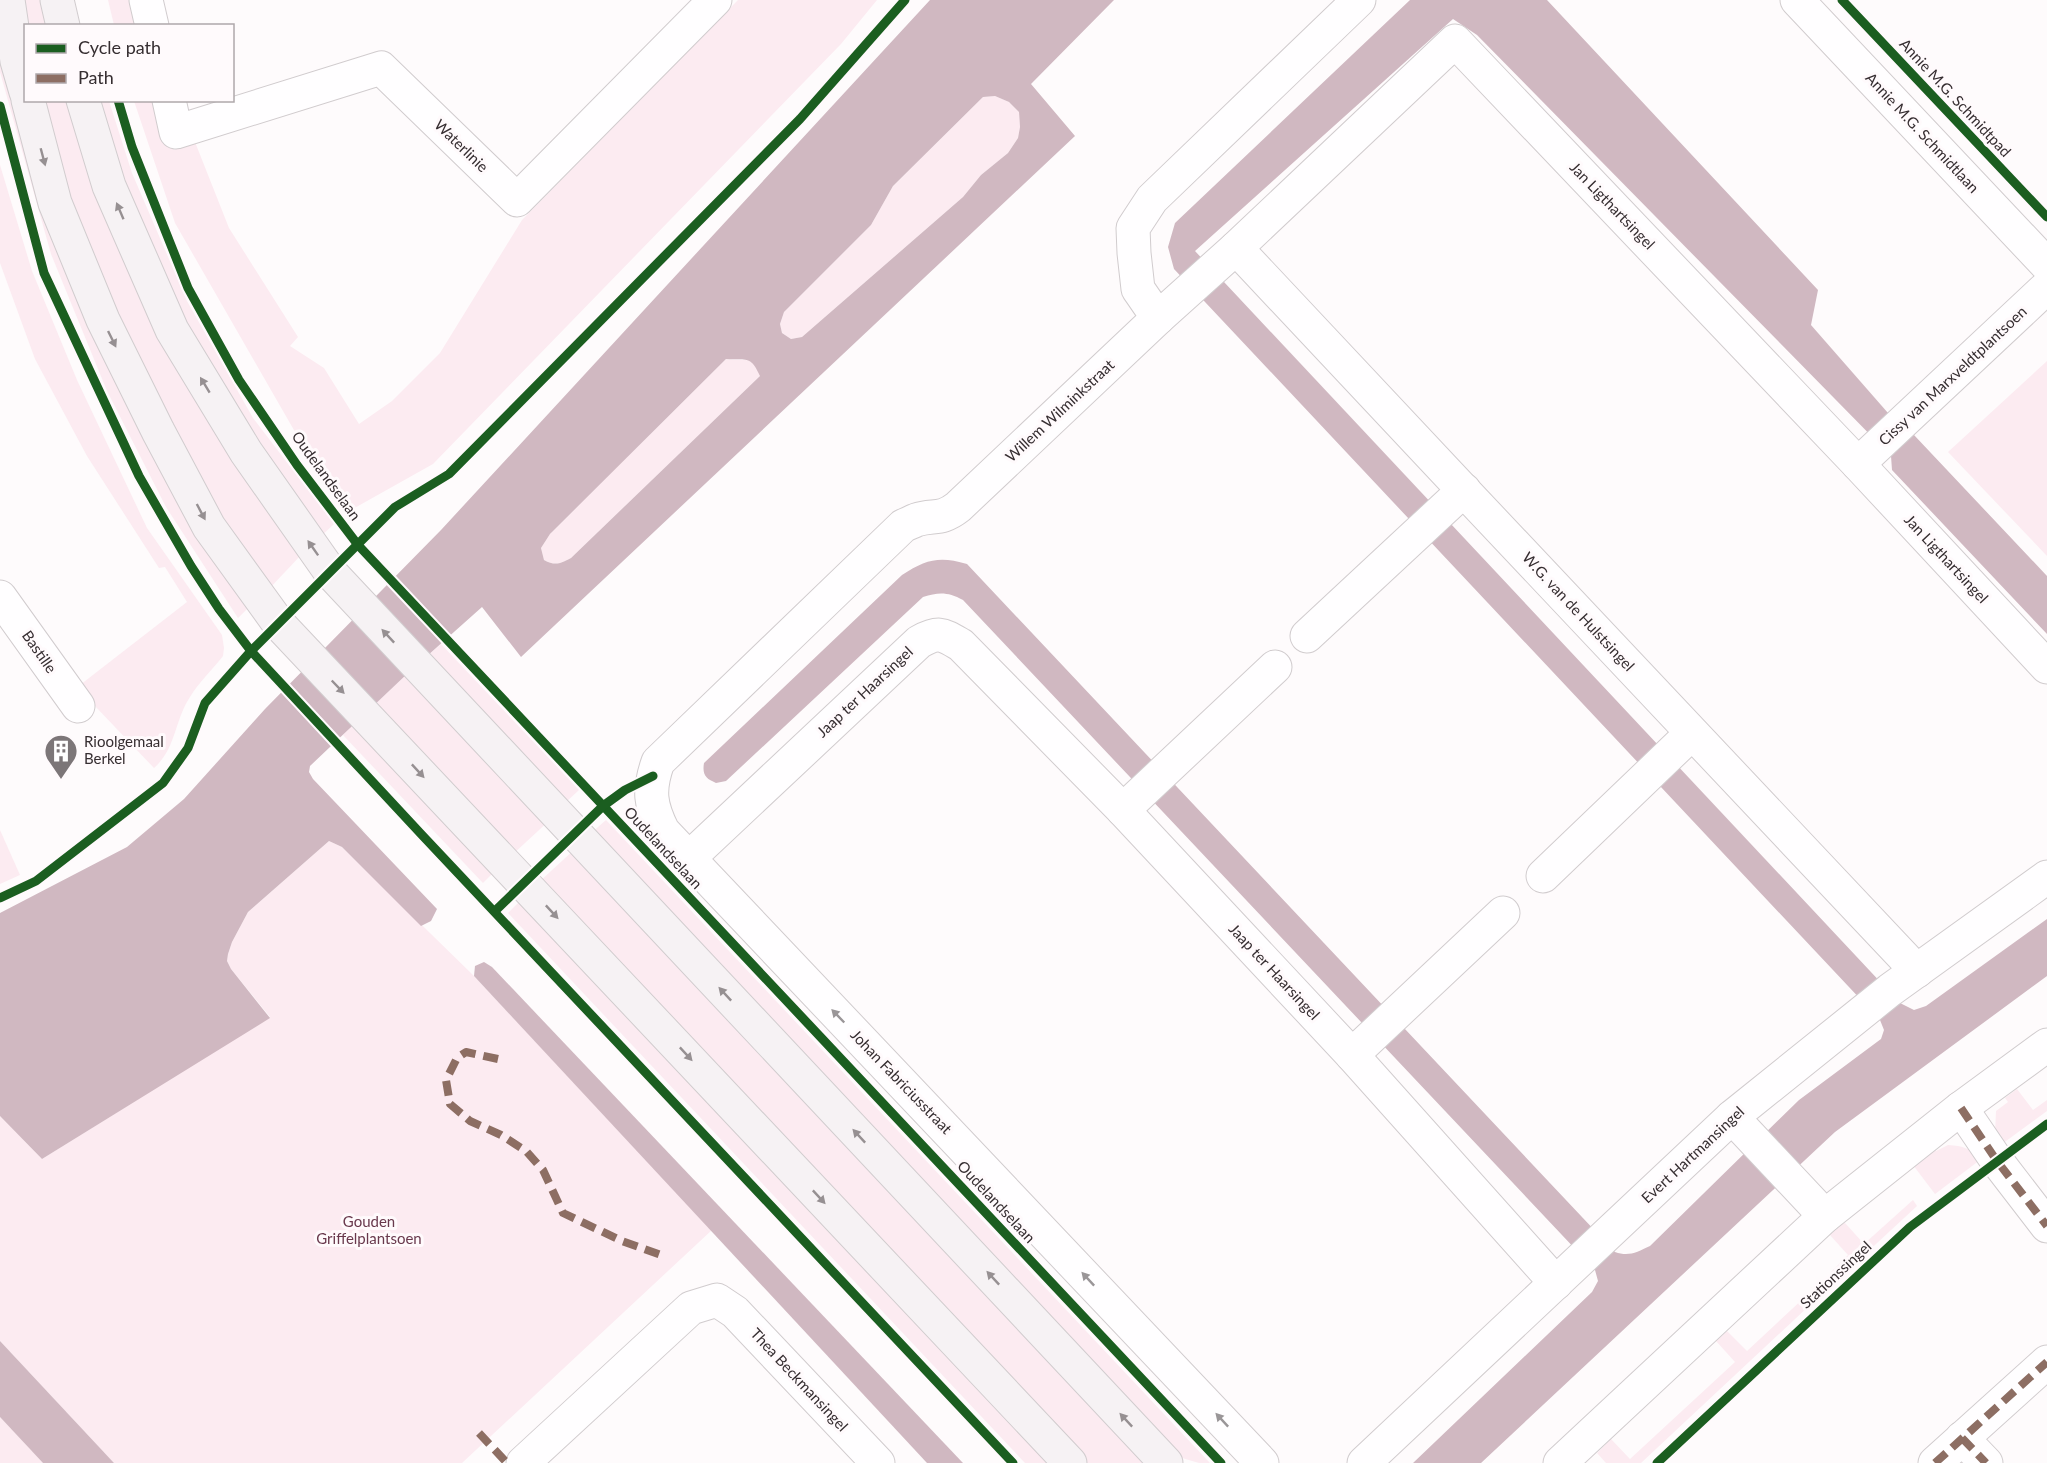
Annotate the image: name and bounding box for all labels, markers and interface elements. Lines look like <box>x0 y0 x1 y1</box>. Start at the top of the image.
legend <box>24 24 234 102</box>
street label: Annie M.G. Schmidtpad <box>1896 34 2015 160</box>
text: Cycle path <box>78 36 161 58</box>
text: Path <box>78 66 114 88</box>
street label: Annie M.G. Schmidtlaan <box>1862 68 1983 196</box>
street label: Waterlinie <box>431 115 492 175</box>
one-way arrow <box>39 148 48 166</box>
street label: Jan Ligthartsingel <box>1566 158 1659 253</box>
one-way arrow <box>115 201 125 219</box>
street label: Cissy van Marxveldtplantsoen <box>1875 302 2030 449</box>
one-way arrow <box>107 331 117 348</box>
street label: Willem Wilminkstraat <box>1001 355 1118 465</box>
one-way arrow <box>200 377 211 393</box>
street label: Oudelandselaan <box>288 427 365 523</box>
one-way arrow <box>196 504 206 521</box>
street label: Jan Ligthartsingel <box>1901 510 1992 606</box>
one-way arrow <box>307 541 319 557</box>
street label: W.G. van de Hulstsingel <box>1519 548 1639 675</box>
street label: Bastille <box>19 627 61 676</box>
one-way arrow <box>382 629 396 643</box>
street label: Jaap ter Haarsingel <box>813 642 916 740</box>
one-way arrow <box>331 680 345 694</box>
place label: Rioolgemaal Berkel <box>84 732 164 767</box>
building icon: Rioolgemaal Berkel <box>43 733 79 780</box>
one-way arrow <box>411 763 424 778</box>
street label: Oudelandselaan <box>621 803 706 892</box>
one-way arrow <box>545 905 559 920</box>
street label: Jaap ter Haarsingel <box>1226 920 1324 1023</box>
one-way arrow <box>719 988 733 1002</box>
one-way arrow <box>831 1009 845 1023</box>
street label: Johan Fabriciusstraat <box>847 1025 957 1138</box>
one-way arrow <box>679 1047 693 1062</box>
street label: Evert Hartmansingel <box>1637 1102 1747 1206</box>
one-way arrow <box>852 1129 866 1144</box>
street label: Oudelandselaan <box>954 1157 1039 1246</box>
one-way arrow <box>812 1189 826 1203</box>
park label: Gouden Griffelplantsoen <box>316 1212 422 1247</box>
street label: Stationssingel <box>1796 1237 1875 1312</box>
one-way arrow <box>1081 1271 1095 1286</box>
one-way arrow <box>986 1272 1000 1286</box>
street label: Thea Beckmansingel <box>747 1324 852 1435</box>
one-way arrow <box>1119 1413 1133 1428</box>
one-way arrow <box>1215 1413 1229 1428</box>

